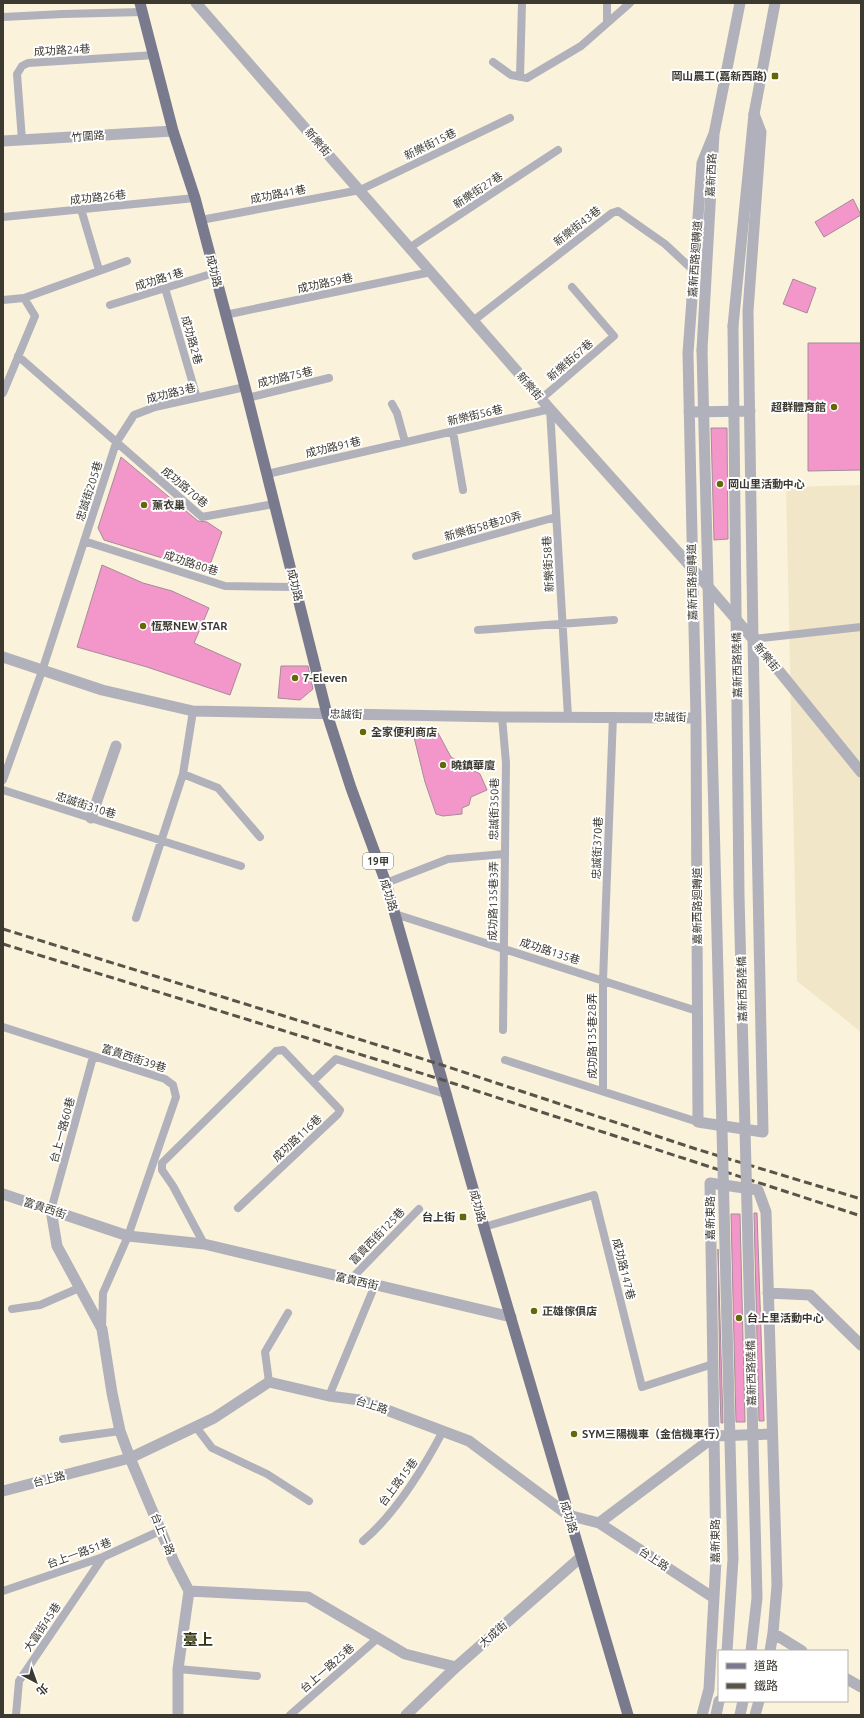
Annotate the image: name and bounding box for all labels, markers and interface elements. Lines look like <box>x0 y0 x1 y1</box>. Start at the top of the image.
street label: 成功路24巷 <box>34 43 90 57</box>
place label: 岡山農工(嘉新西路) <box>671 70 767 83</box>
marker: 岡山農工(嘉新西路) <box>770 71 780 81</box>
street label: 新樂街 <box>303 126 333 158</box>
street label: 新樂街15巷 <box>402 126 458 162</box>
street label: 竹圍路 <box>71 129 105 143</box>
street label: 嘉新西路 <box>704 153 718 197</box>
street label: 新樂街27巷 <box>451 170 505 210</box>
street label: 成功路41巷 <box>249 183 307 205</box>
street label: 成功路26巷 <box>69 188 127 206</box>
street label: 新樂街43巷 <box>551 204 603 248</box>
street label: 嘉新西路迴轉道 <box>686 220 704 298</box>
street label: 成功路 <box>204 254 224 288</box>
street label: 成功路1巷 <box>133 266 185 292</box>
street label: 成功路59巷 <box>296 271 354 295</box>
street label: 成功路2巷 <box>179 314 205 366</box>
street label: 新樂街67巷 <box>545 337 595 383</box>
street label: 成功路75巷 <box>256 365 314 389</box>
street label: 新樂街 <box>515 370 545 402</box>
street label: 成功路3巷 <box>145 381 197 405</box>
place label: 超群體育館 <box>771 401 826 413</box>
marker: 超群體育館 <box>829 402 839 412</box>
street label: 新樂街56巷 <box>446 403 504 427</box>
street label: 成功路91巷 <box>304 435 362 459</box>
street label: 忠誠街205巷 <box>74 459 104 523</box>
street label: 成功路70巷 <box>160 464 210 510</box>
place label: 岡山里活動中心 <box>728 478 805 490</box>
marker: 岡山里活動中心 <box>715 479 725 489</box>
place label: 薰衣巢 <box>152 499 185 511</box>
marker: 薰衣巢 <box>139 500 149 510</box>
street label: 新樂街58巷20弄 <box>443 509 523 543</box>
street label: 新樂街58巷 <box>541 536 555 592</box>
street label: 嘉新西路迴轉道 <box>685 543 699 621</box>
street label: 成功路80巷 <box>162 549 220 577</box>
street label: 成功路 <box>285 568 305 602</box>
place label: 恆聚NEW STAR <box>151 620 228 632</box>
marker: 恆聚NEW STAR <box>138 621 148 631</box>
street label: 嘉新西路陸橋 <box>730 632 744 698</box>
street label: 新樂街 <box>752 640 782 674</box>
place label: 7-Eleven <box>303 672 348 684</box>
marker: 7-Eleven <box>290 673 300 683</box>
street label: 忠誠街 <box>329 708 363 720</box>
street label: 忠誠街 <box>653 711 687 723</box>
place label: 全家便利商店 <box>371 726 437 738</box>
marker: 全家便利商店 <box>358 727 368 737</box>
place label: 曉鎮華廈 <box>451 759 495 771</box>
marker: 曉鎮華廈 <box>438 760 448 770</box>
street label: 忠誠街350巷 <box>487 778 501 840</box>
street label: 忠誠街310巷 <box>54 790 118 820</box>
street label: 忠誠街370巷 <box>590 816 604 880</box>
road number: 19甲 <box>363 853 393 869</box>
street label: 成功路135巷3弄 <box>486 861 500 941</box>
street label: 嘉新西路迴轉道 <box>691 868 703 945</box>
street label: 成功路 <box>378 877 400 913</box>
street label: 成功路135巷 <box>518 936 582 966</box>
street label: 嘉新西路陸橋 <box>735 956 749 1022</box>
street label: 成功路135巷28弄 <box>586 993 598 1079</box>
street label: 富貴西街39巷 <box>100 1042 168 1074</box>
street label: 台上一路60巷 <box>47 1096 77 1164</box>
street label: 成功路116巷 <box>270 1112 324 1164</box>
street label: 成功路 <box>468 1189 488 1223</box>
street label: 富貴西街 <box>22 1195 68 1221</box>
street label: 嘉新東路 <box>704 1196 716 1240</box>
street label: 富貴西街125巷 <box>347 1205 407 1267</box>
place label: 台上街 <box>422 1211 455 1223</box>
marker: 台上街 <box>458 1212 468 1222</box>
street label: 成功路147巷 <box>611 1237 637 1301</box>
street label: 富貴西街 <box>334 1270 380 1292</box>
place label: 正雄傢俱店 <box>542 1305 597 1317</box>
marker: 正雄傢俱店 <box>529 1306 539 1316</box>
place label: 台上里活動中心 <box>747 1312 824 1324</box>
marker: 台上里活動中心 <box>734 1313 744 1323</box>
street label: 嘉新西路陸橋 <box>744 1340 758 1406</box>
street label: 台上路 <box>354 1394 390 1416</box>
place label: SYM三陽機車（金信機車行） <box>582 1428 726 1440</box>
marker: SYM三陽機車（金信機車行） <box>569 1429 579 1439</box>
street label: 台上路15巷 <box>376 1456 420 1508</box>
street label: 台上路 <box>32 1469 66 1489</box>
street label: 成功路 <box>558 1499 580 1535</box>
street label: 台上一路 <box>149 1511 177 1557</box>
street label: 嘉新東路 <box>709 1519 721 1563</box>
street label: 台上一路51巷 <box>45 1536 113 1570</box>
street label: 台上路 <box>637 1545 671 1573</box>
street label: 大富街45巷 <box>21 1600 63 1654</box>
street label: 大成街 <box>477 1619 509 1649</box>
district label: 臺上 <box>183 1631 213 1648</box>
street label: 台上一路25巷 <box>298 1641 356 1695</box>
legend <box>718 1650 848 1702</box>
text: 道路 <box>754 1659 778 1672</box>
north arrow <box>16 1662 56 1702</box>
text: 鐵路 <box>754 1679 778 1692</box>
text: 北 <box>34 1681 51 1698</box>

